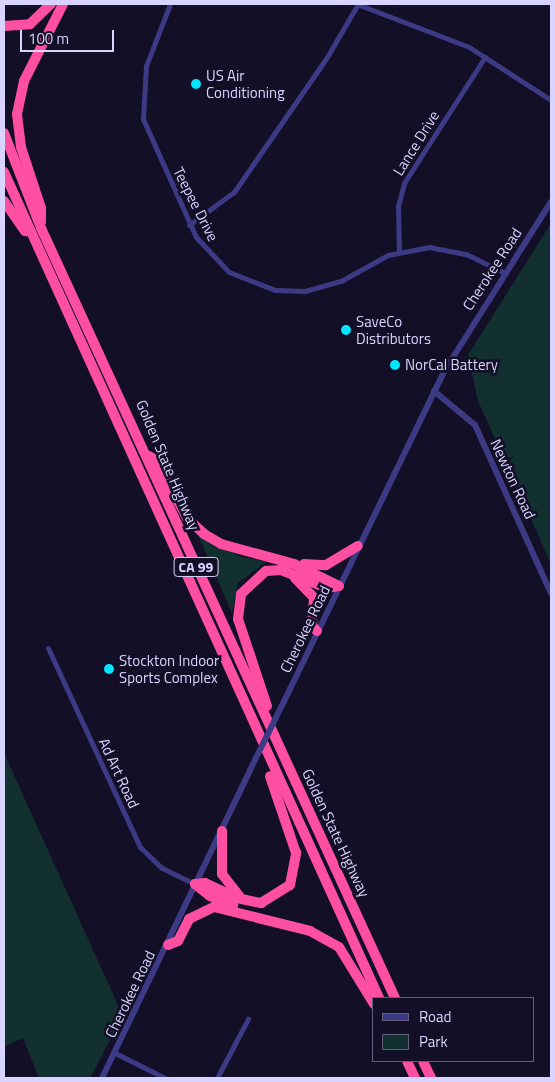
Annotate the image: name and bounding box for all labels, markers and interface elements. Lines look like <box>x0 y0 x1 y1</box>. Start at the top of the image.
scale bar <box>22 20 116 52</box>
text: 100 m <box>28 27 69 50</box>
place label: US Air Conditioning <box>206 66 285 101</box>
marker: US Air Conditioning <box>190 78 202 90</box>
street label: Lance Drive <box>389 107 443 179</box>
street label: Teepee Drive <box>170 164 222 244</box>
street label: Cherokee Road <box>459 224 525 314</box>
place label: SaveCo Distributors <box>356 312 431 347</box>
marker: SaveCo Distributors <box>340 324 352 336</box>
place label: NorCal Battery <box>405 356 498 374</box>
marker: NorCal Battery <box>389 359 401 371</box>
street label: Golden State Highway <box>132 397 204 533</box>
street label: Newton Road <box>487 436 539 522</box>
road number: CA 99 <box>174 556 218 578</box>
street label: Cherokee Road <box>276 583 334 675</box>
place label: Stockton Indoor Sports Complex <box>119 651 219 686</box>
marker: Stockton Indoor Sports Complex <box>103 663 115 675</box>
street label: Ad Art Road <box>95 735 143 811</box>
street label: Golden State Highway <box>298 766 374 900</box>
street label: Cherokee Road <box>101 948 159 1040</box>
legend <box>372 997 535 1062</box>
text: Road <box>419 1005 451 1028</box>
text: Park <box>419 1030 448 1053</box>

